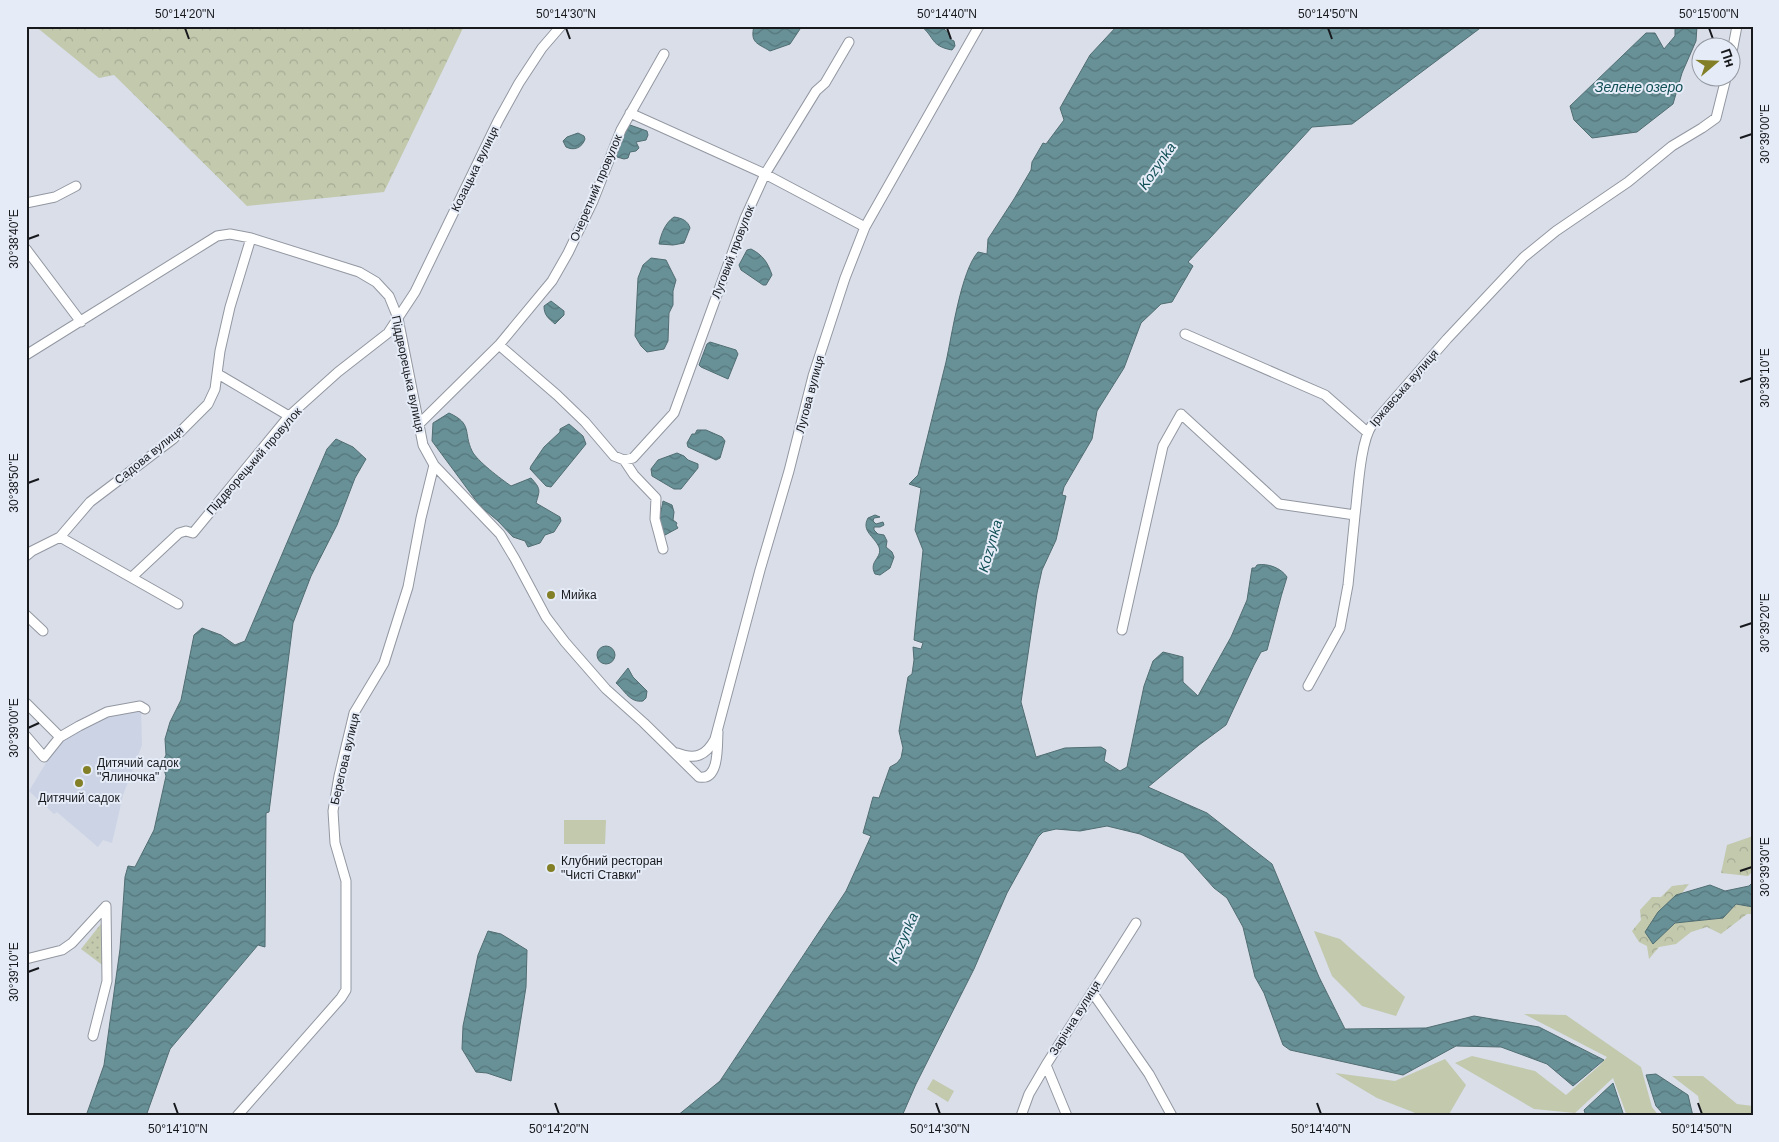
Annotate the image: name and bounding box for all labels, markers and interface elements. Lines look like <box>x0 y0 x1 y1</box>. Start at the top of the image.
text: 50°14'20"N <box>155 7 215 21</box>
text: 50°14'30"N <box>536 7 596 21</box>
text: 50°14'40"N <box>917 7 977 21</box>
text: 50°14'50"N <box>1298 7 1358 21</box>
text: 50°15'00"N <box>1679 7 1739 21</box>
north arrow <box>1692 38 1742 88</box>
text: Пн <box>1718 46 1739 69</box>
water label: Зелене озеро <box>1595 79 1683 95</box>
text: 30°39'00"E <box>1758 104 1772 164</box>
street label: Козацька вулиця <box>448 124 502 214</box>
street label: Очеретний провулок <box>567 132 625 244</box>
water label: Kozynka <box>1135 139 1179 193</box>
street label: Луговий провулок <box>709 203 757 301</box>
text: 30°38'40"E <box>7 209 21 269</box>
street label: Піддворецька вулиця <box>389 314 427 434</box>
street label: Іржавська вулиця <box>1367 347 1441 429</box>
text: 30°39'10"E <box>1758 348 1772 408</box>
street label: Лугова вулиця <box>793 354 827 434</box>
street label: Піддворецький провулок <box>204 404 305 517</box>
street label: Садова вулиця <box>112 423 186 487</box>
text: 30°38'50"E <box>7 453 21 513</box>
water label: Kozynka <box>975 518 1005 574</box>
place label: Мийка <box>561 588 597 602</box>
marker: Мийка <box>545 589 557 601</box>
text: 30°39'20"E <box>1758 593 1772 653</box>
text: 30°39'00"E <box>7 698 21 758</box>
street label: Берегова вулиця <box>328 712 362 806</box>
place label: Дитячий садок "Ялиночка" <box>97 756 179 784</box>
marker: Дитячий садок "Ялиночка" <box>81 764 93 776</box>
marker: Дитячий садок <box>73 777 85 789</box>
place label: Дитячий садок <box>38 791 120 805</box>
text: 30°39'30"E <box>1758 837 1772 897</box>
place label: Клубний ресторан "Чисті Ставки" <box>561 854 663 882</box>
marker: Клубний ресторан "Чисті Ставки" <box>545 862 557 874</box>
water label: Kozynka <box>885 910 921 966</box>
text: 30°39'10"E <box>7 942 21 1002</box>
street label: Зарічна вулиця <box>1047 978 1103 1058</box>
text: 50°14'10"N <box>148 1122 208 1136</box>
text: 50°14'20"N <box>529 1122 589 1136</box>
text: 50°14'30"N <box>910 1122 970 1136</box>
text: 50°14'40"N <box>1291 1122 1351 1136</box>
text: 50°14'50"N <box>1672 1122 1732 1136</box>

